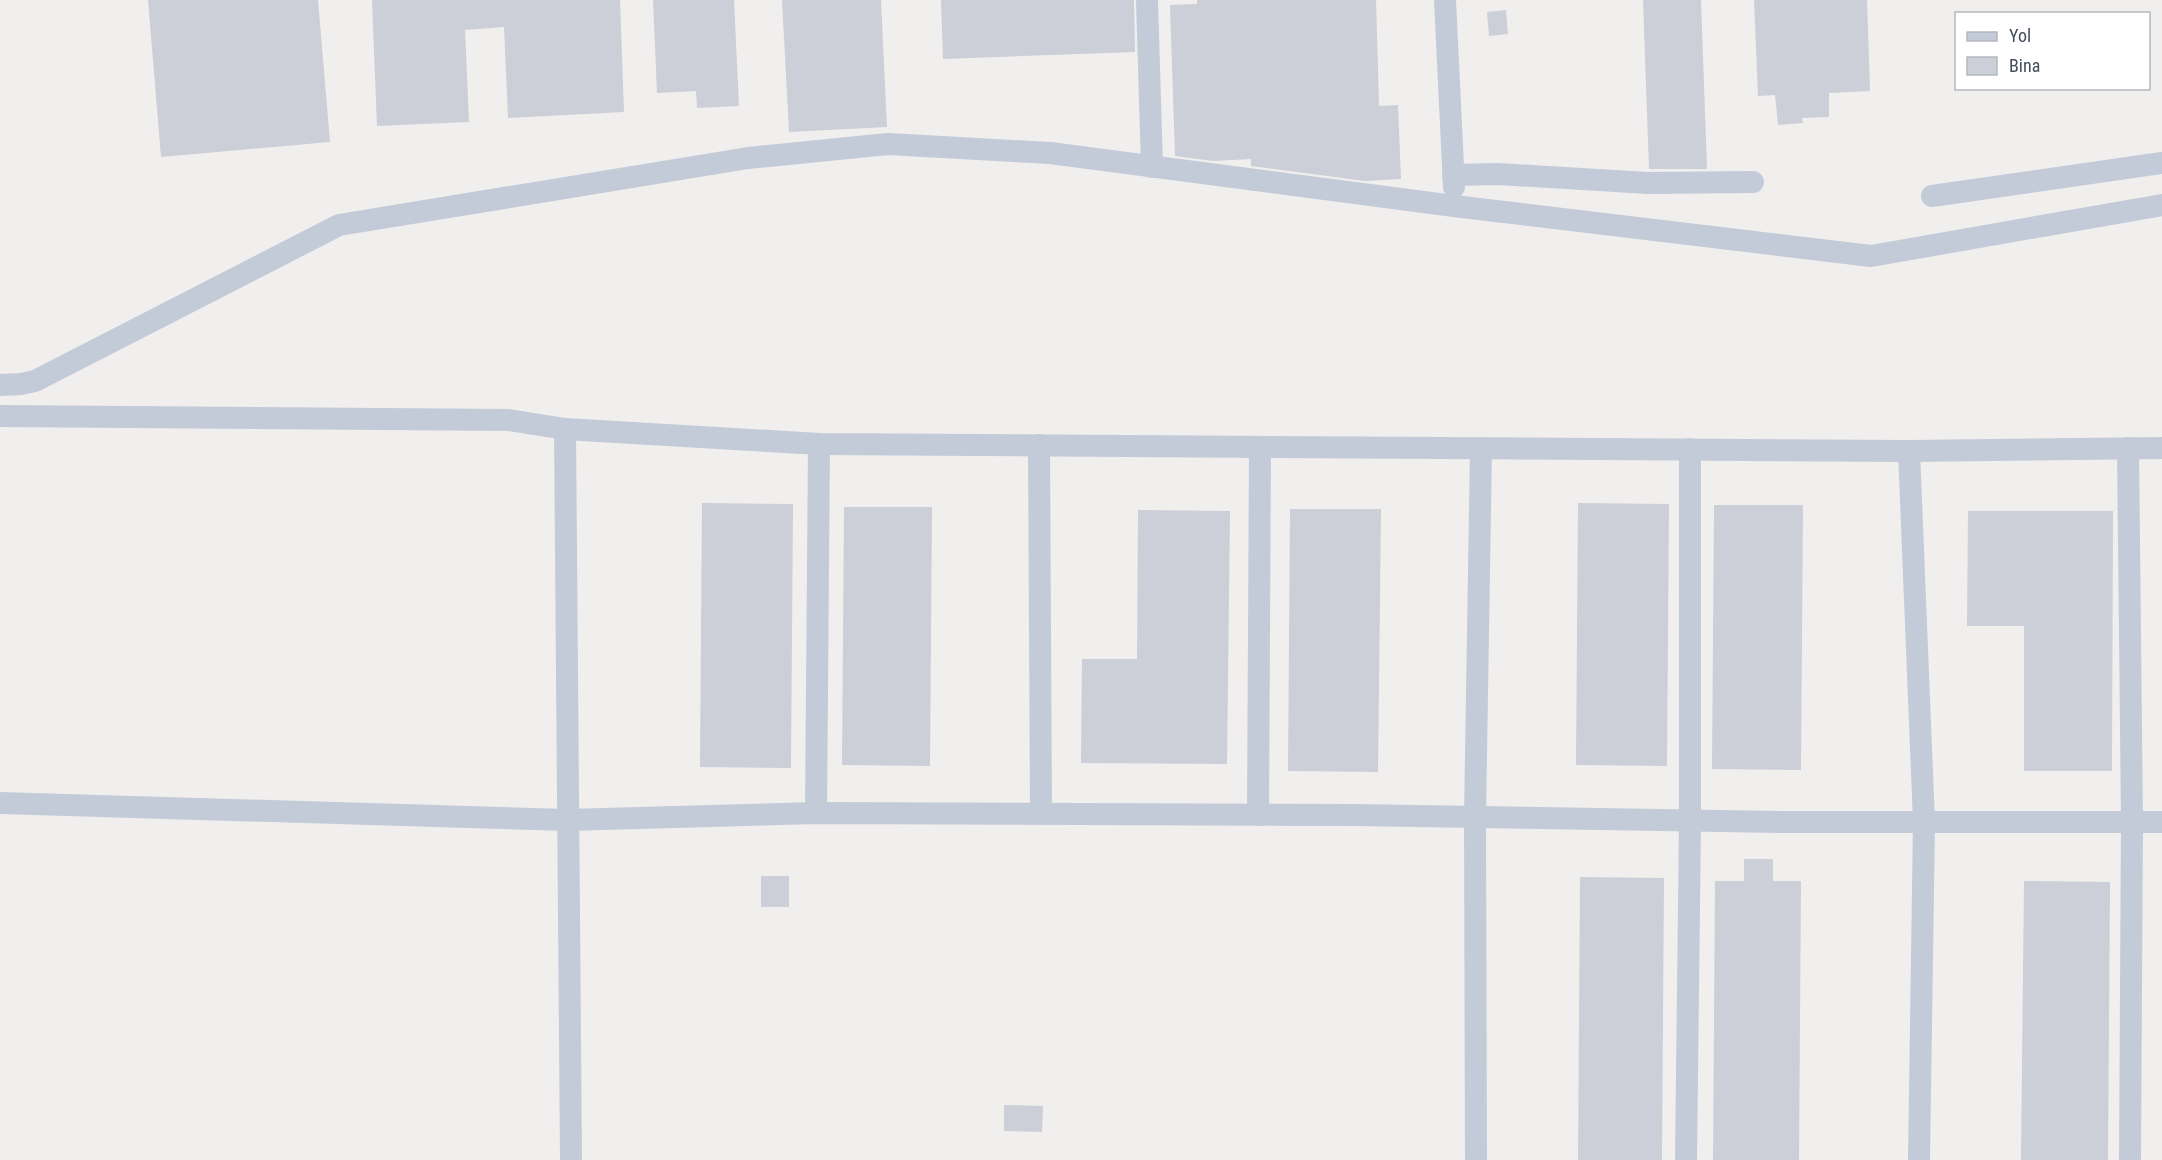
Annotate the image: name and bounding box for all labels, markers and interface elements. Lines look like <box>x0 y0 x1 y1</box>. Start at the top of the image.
legend <box>1955 12 2150 90</box>
text: Yol <box>2009 25 2031 46</box>
text: Bina <box>2009 55 2040 76</box>

